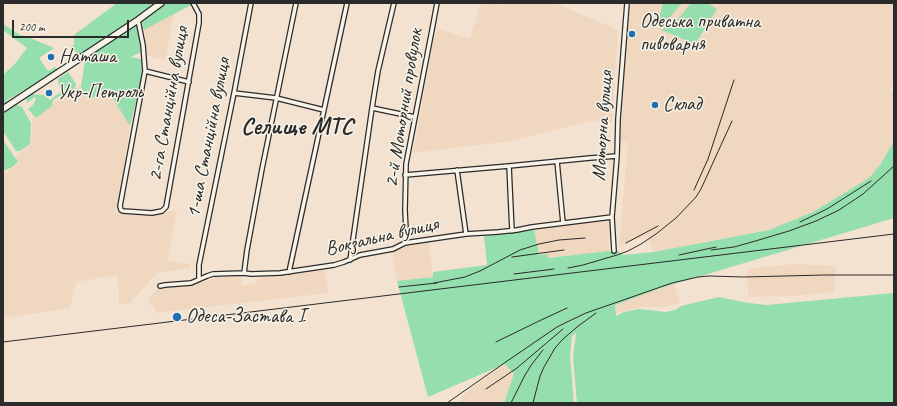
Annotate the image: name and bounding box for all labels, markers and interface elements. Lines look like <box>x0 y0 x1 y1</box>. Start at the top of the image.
place label: Одеська приватна пивоварня <box>640 10 760 57</box>
scale bar <box>14 12 131 38</box>
text: 200 m <box>19 19 45 35</box>
street label: 2-га Станційна вулиця <box>144 25 194 183</box>
street label: 2-й Моторний провулок <box>380 27 428 189</box>
marker: Одеська приватна пивоварня <box>627 29 637 39</box>
place label: Наташа <box>59 45 116 69</box>
marker: Наташа <box>46 52 56 62</box>
street label: 1-ша Станційна вулиця <box>182 56 236 220</box>
street label: Моторна вулиця <box>587 70 619 182</box>
place label: Укр-Петроль <box>57 81 143 105</box>
marker: Укр-Петроль <box>44 88 54 98</box>
place label: Склад <box>663 93 701 117</box>
marker: Склад <box>650 100 660 110</box>
district label: Cелище МТС <box>241 114 353 142</box>
street label: Вокзальна вулиця <box>323 212 441 262</box>
place label: Одеса-Застава I <box>186 305 305 329</box>
marker: Одеса-Застава I <box>171 311 183 323</box>

